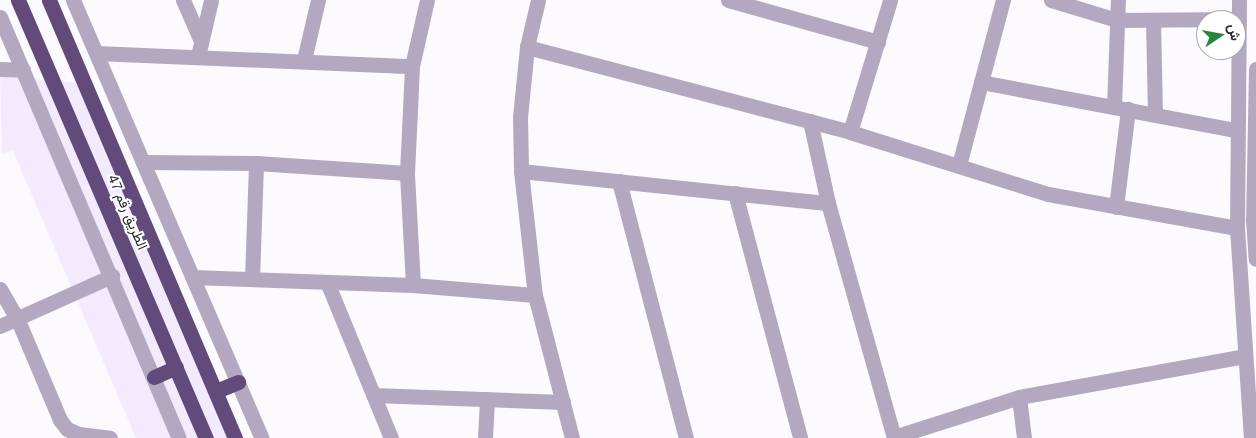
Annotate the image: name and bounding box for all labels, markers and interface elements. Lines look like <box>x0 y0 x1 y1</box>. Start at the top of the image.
north arrow <box>1196 10 1246 60</box>
text: ش <box>1225 22 1244 42</box>
street label: الطريق رقم 47 <box>105 172 151 252</box>

